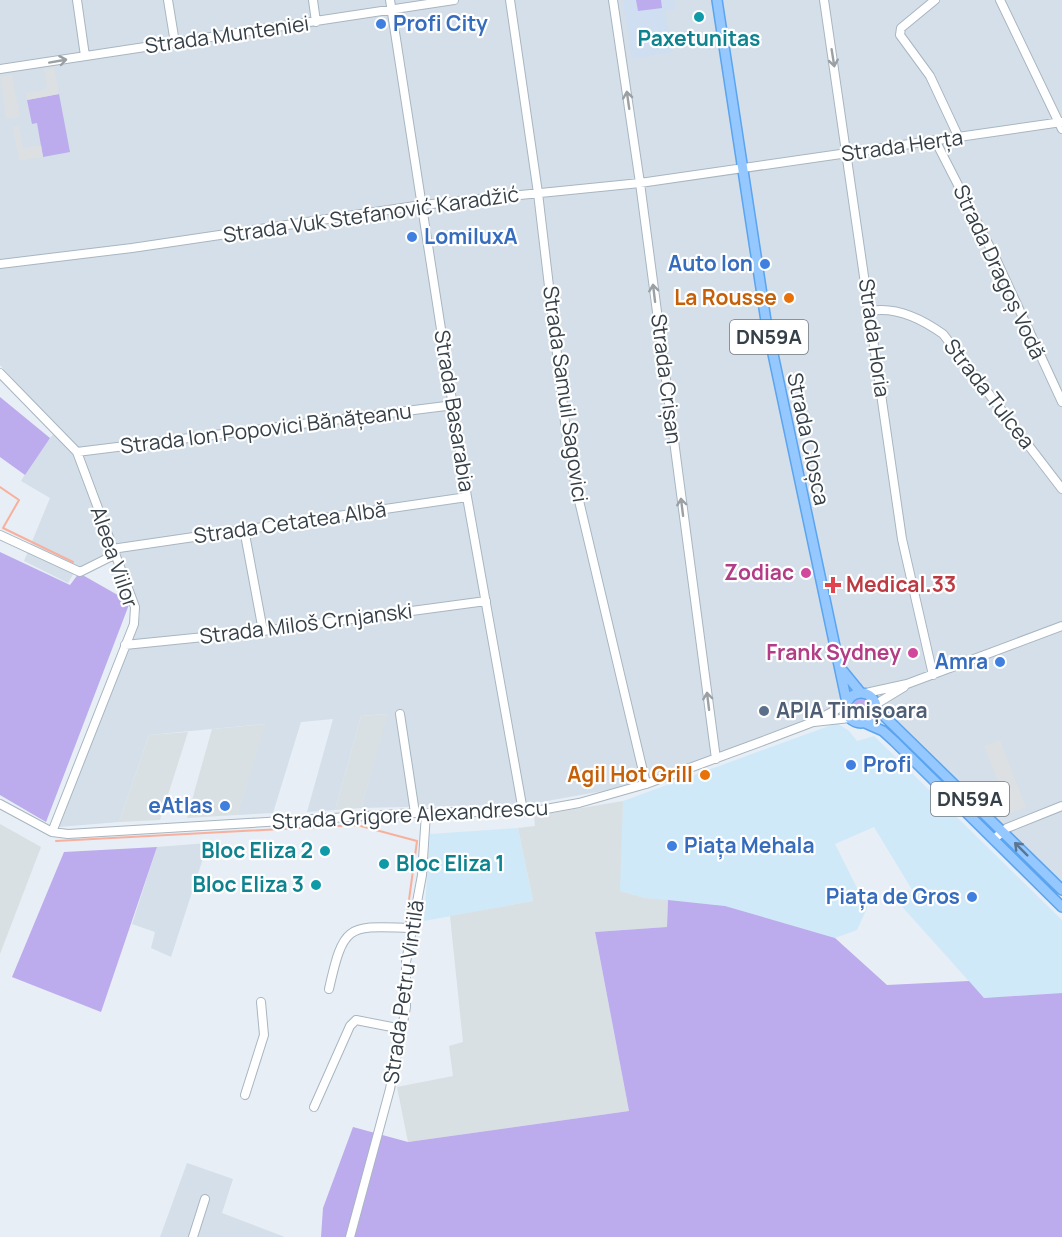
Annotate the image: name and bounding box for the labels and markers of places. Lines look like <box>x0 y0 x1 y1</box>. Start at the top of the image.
place label: Profi City <box>393 9 488 37</box>
marker: Paxetunitas <box>692 10 706 24</box>
marker: Profi City <box>374 17 388 31</box>
place label: Paxetunitas <box>638 24 760 52</box>
place label: LomiluxA <box>424 222 518 250</box>
marker: LomiluxA <box>405 230 419 244</box>
place label: Auto Ion <box>668 249 753 277</box>
marker: Auto Ion <box>758 257 772 271</box>
place label: La Rousse <box>674 283 777 311</box>
marker: La Rousse <box>782 291 796 305</box>
place label: Zodiac <box>724 558 794 586</box>
marker: Zodiac <box>799 566 813 580</box>
place label: Medical.33 <box>846 570 956 598</box>
marker: Medical.33 <box>824 576 842 594</box>
place label: Frank Sydney <box>766 638 901 666</box>
marker: Frank Sydney <box>906 646 920 660</box>
place label: Amra <box>935 647 988 675</box>
marker: Amra <box>993 655 1007 669</box>
place label: APIA Timișoara <box>776 696 928 725</box>
marker: APIA Timișoara <box>757 704 771 718</box>
place label: Profi <box>863 750 912 778</box>
marker: Profi <box>844 758 858 772</box>
place label: Agil Hot Grill <box>567 760 693 788</box>
marker: Agil Hot Grill <box>698 768 712 782</box>
place label: eAtlas <box>148 791 213 819</box>
marker: eAtlas <box>218 799 232 813</box>
place label: Piața Mehala <box>684 831 815 860</box>
place label: Bloc Eliza 2 <box>201 836 313 864</box>
marker: Piața Mehala <box>665 839 679 853</box>
marker: Bloc Eliza 2 <box>318 844 332 858</box>
place label: Bloc Eliza 1 <box>396 849 505 877</box>
marker: Bloc Eliza 1 <box>377 857 391 871</box>
place label: Bloc Eliza 3 <box>192 870 304 898</box>
marker: Bloc Eliza 3 <box>309 878 323 892</box>
place label: Piața de Gros <box>826 882 960 911</box>
marker: Piața de Gros <box>965 890 979 904</box>

